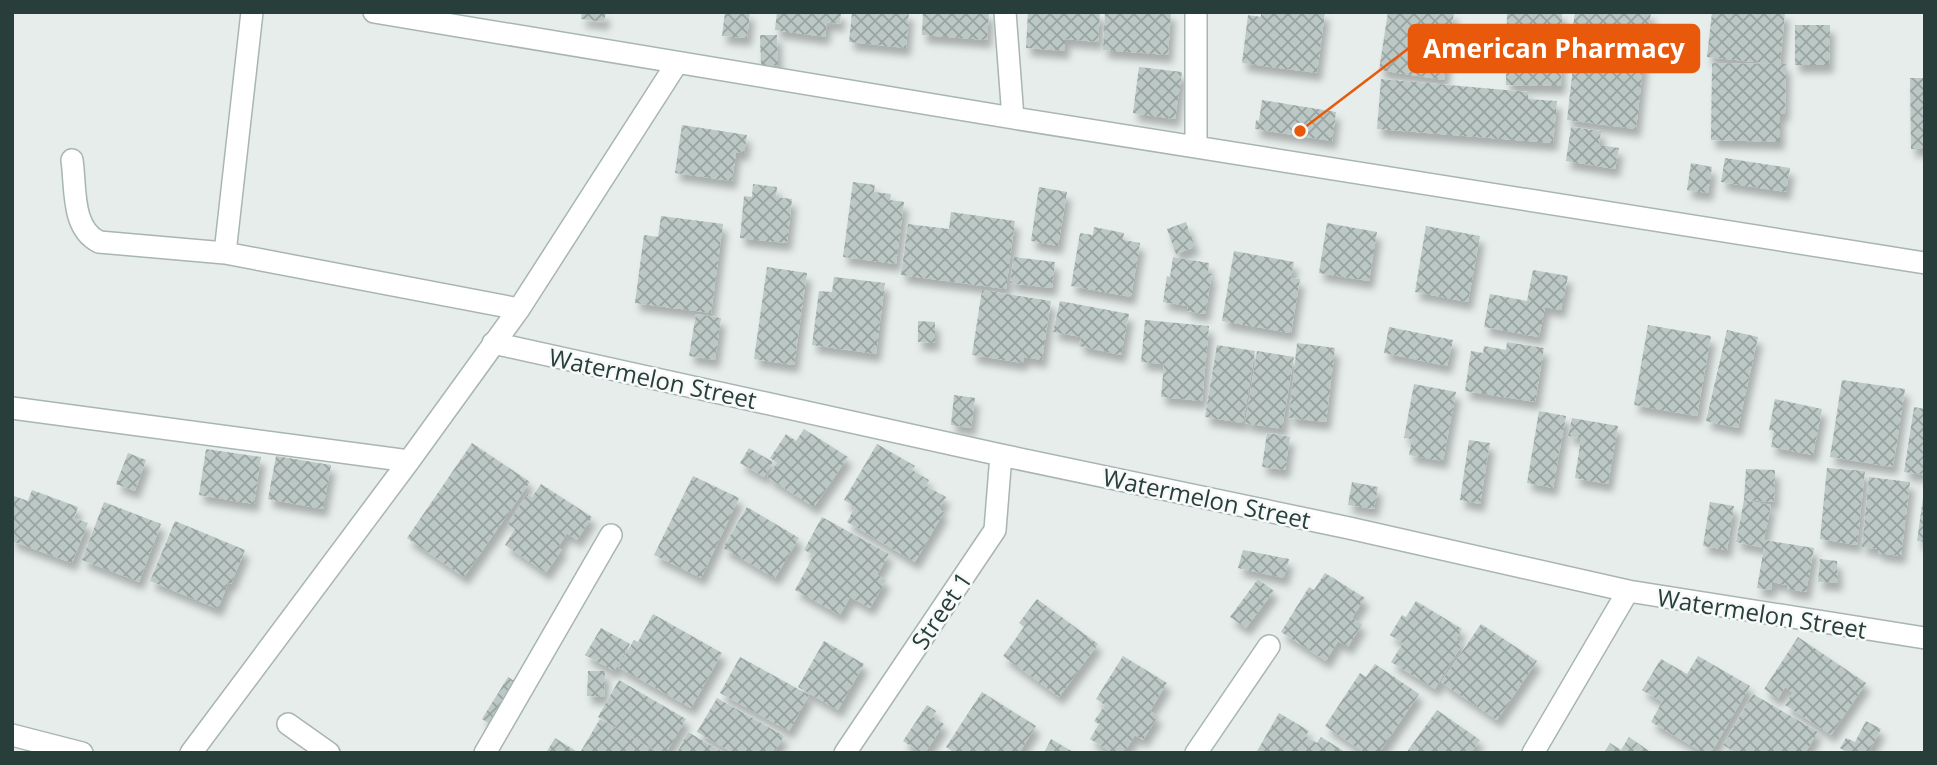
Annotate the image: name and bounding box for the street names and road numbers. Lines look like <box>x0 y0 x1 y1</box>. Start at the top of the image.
street label: Watermelon Street <box>546 340 760 416</box>
street label: Watermelon Street <box>1100 460 1314 536</box>
street label: Street 1 <box>903 565 979 655</box>
street label: Watermelon Street <box>1655 580 1869 646</box>

